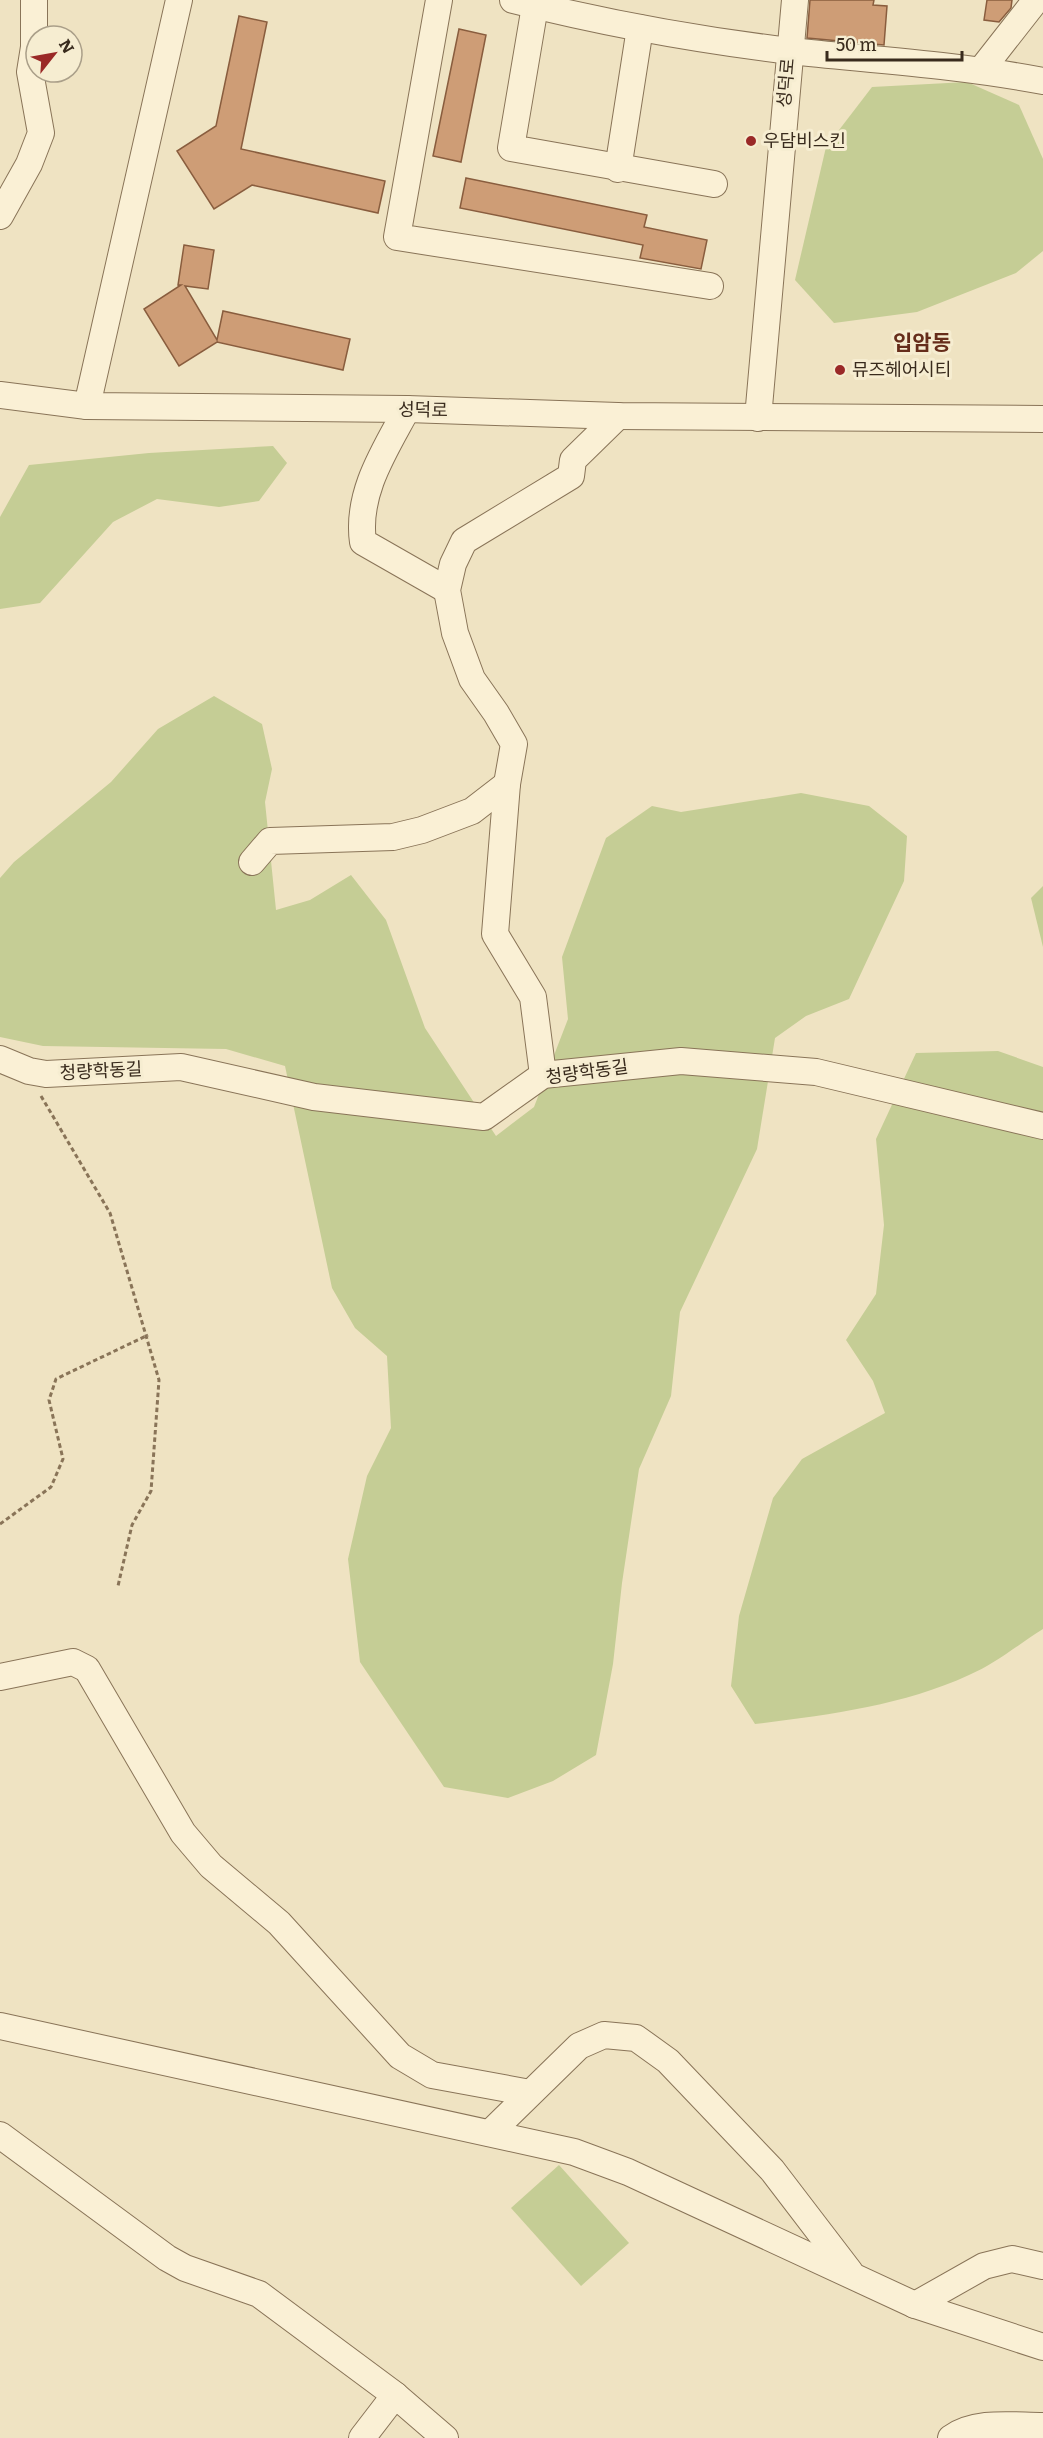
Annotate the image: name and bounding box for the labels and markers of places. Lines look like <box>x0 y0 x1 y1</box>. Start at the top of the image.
place label: 우담비스킨 <box>763 126 846 153</box>
marker: 우담비스킨 <box>744 134 758 148</box>
place label: 뮤즈헤어시티 <box>852 355 951 382</box>
marker: 뮤즈헤어시티 <box>833 363 847 377</box>

